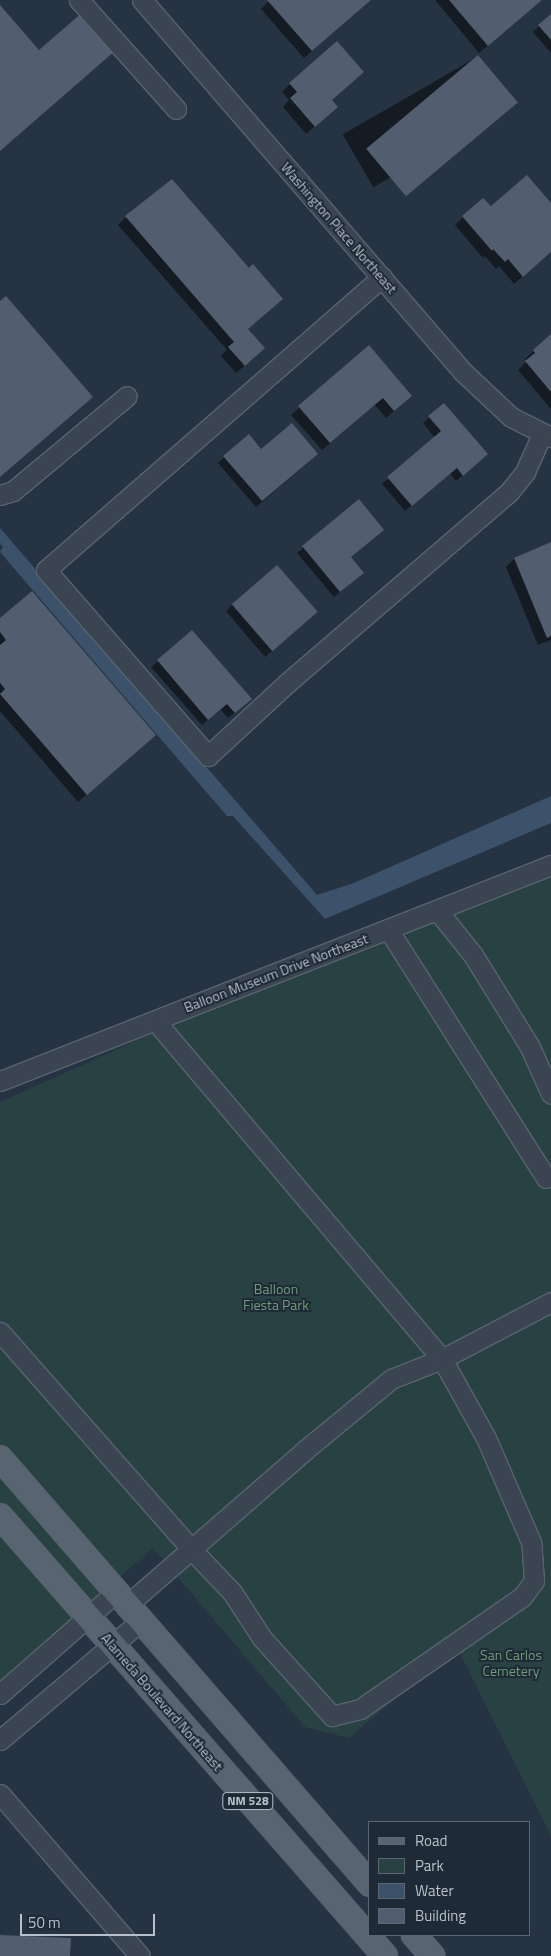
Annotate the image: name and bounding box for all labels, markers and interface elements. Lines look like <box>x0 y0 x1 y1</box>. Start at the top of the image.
street label: Washington Place Northeast <box>277 159 401 297</box>
street label: Balloon Museum Drive Northeast <box>182 930 370 1016</box>
park label: Balloon Fiesta Park <box>243 1281 309 1314</box>
street label: Alameda Boulevard Northeast <box>98 1630 226 1774</box>
park label: San Carlos Cemetery <box>480 1647 542 1680</box>
road number: NM 528 <box>222 1792 274 1810</box>
legend <box>368 1821 531 1936</box>
text: Road <box>415 1829 447 1852</box>
text: Park <box>415 1854 444 1877</box>
text: Water <box>415 1879 454 1902</box>
scale bar <box>22 1904 158 1936</box>
text: Building <box>415 1904 466 1927</box>
text: 50 m <box>28 1911 61 1934</box>

